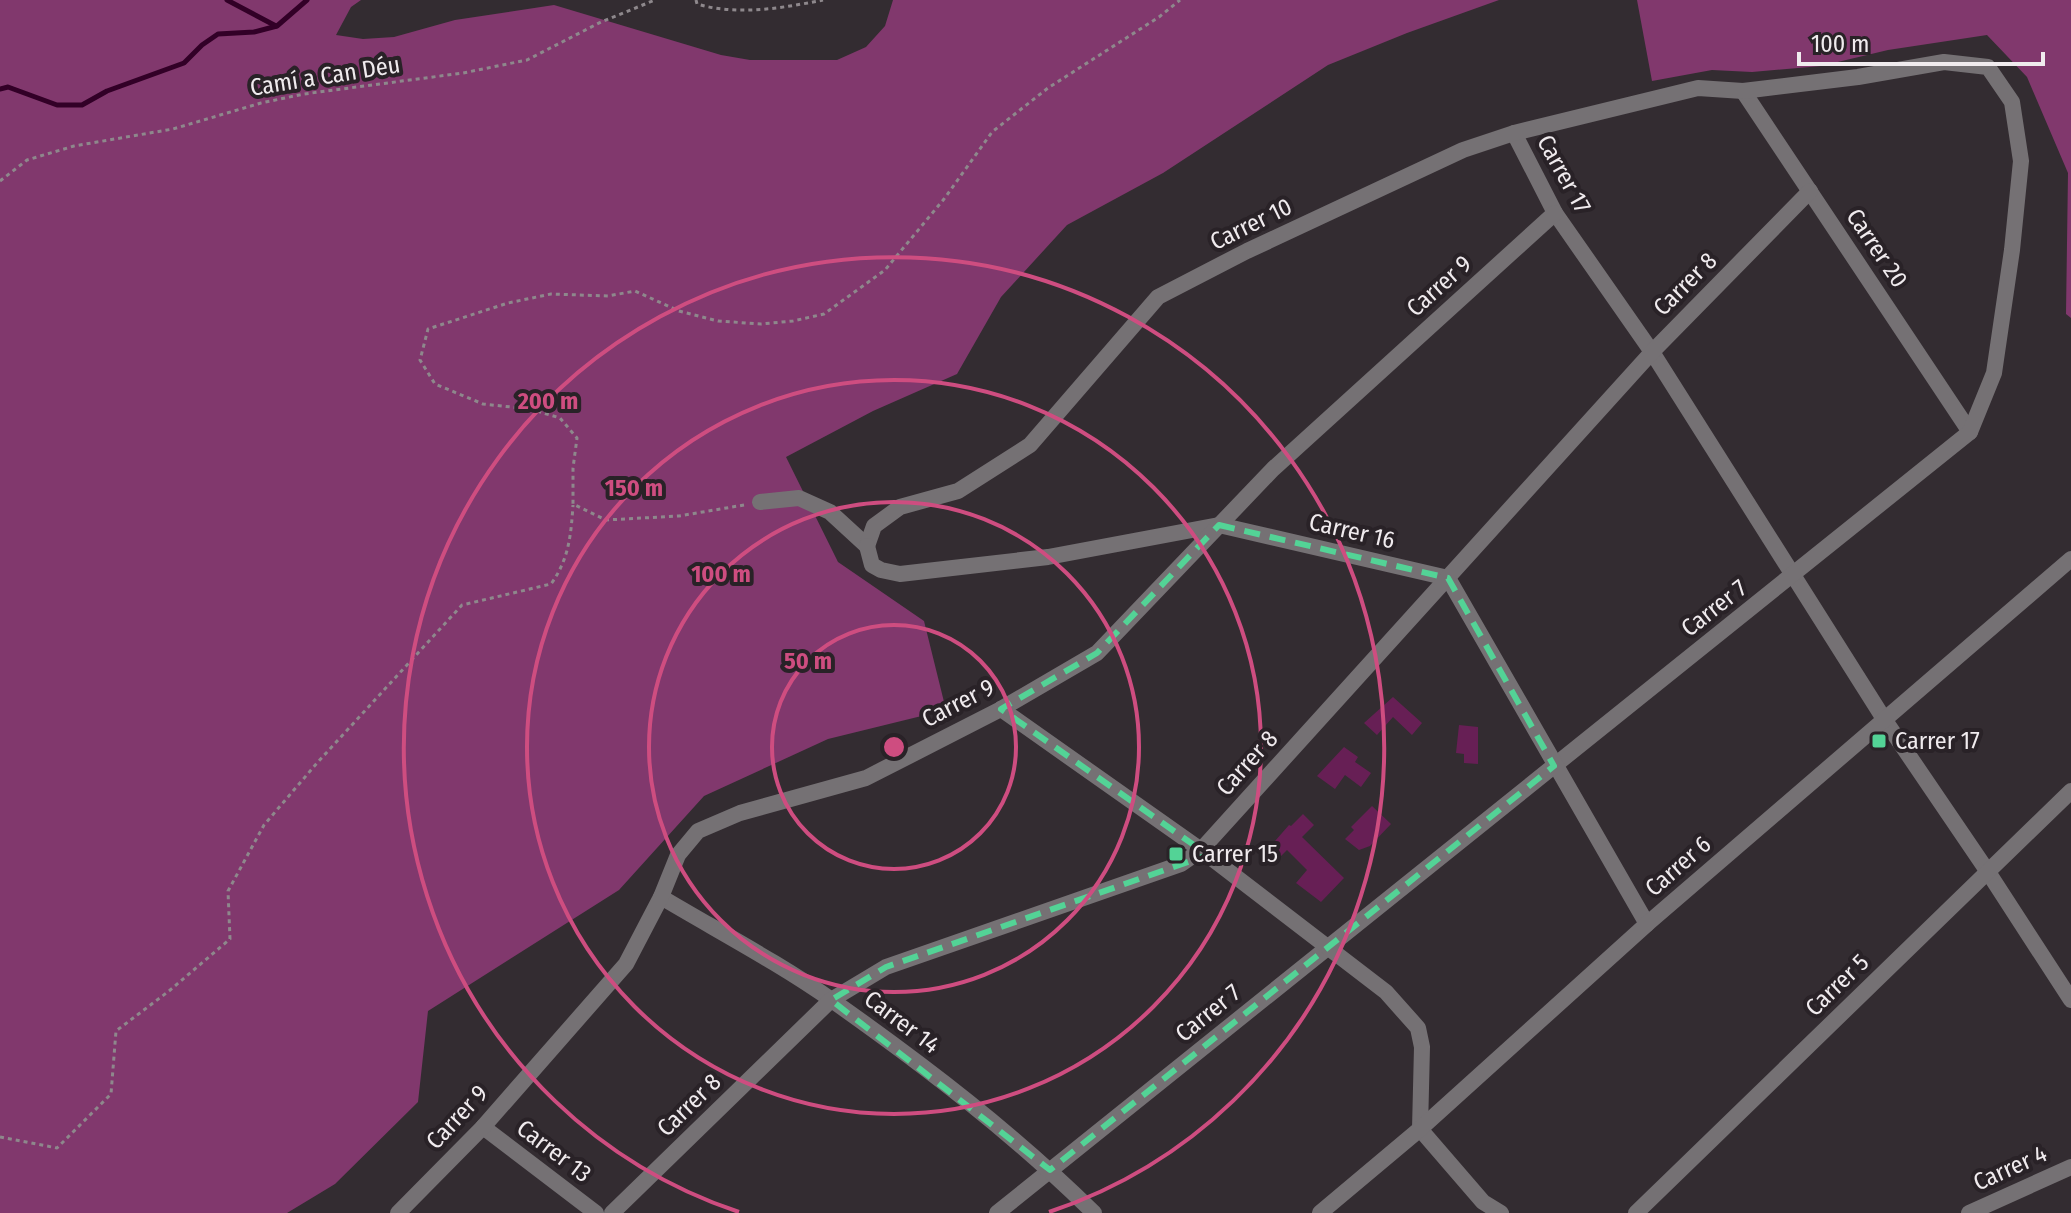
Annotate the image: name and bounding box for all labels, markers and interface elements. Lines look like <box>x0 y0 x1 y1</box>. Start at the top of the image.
scale bar <box>1799 16 2043 66</box>
text: 100 m <box>1811 30 1869 58</box>
street label: Camí a Can Déu <box>248 50 402 102</box>
street label: Carrer 17 <box>1531 130 1597 218</box>
street label: Carrer 10 <box>1206 192 1296 256</box>
street label: Carrer 20 <box>1841 203 1913 293</box>
street label: Carrer 8 <box>1648 247 1722 321</box>
street label: Carrer 9 <box>1401 250 1477 322</box>
text: 200 m <box>517 387 578 415</box>
text: 150 m <box>605 474 663 502</box>
street label: Carrer 16 <box>1306 508 1398 554</box>
text: 100 m <box>691 560 751 588</box>
street label: Carrer 7 <box>1676 574 1753 642</box>
text: 50 m <box>784 647 832 675</box>
street label: Carrer 9 <box>917 673 999 733</box>
street label: Carrer 8 <box>1211 725 1283 801</box>
place label: Carrer 17 <box>1895 727 1980 755</box>
marker: Carrer 17 <box>1870 732 1888 750</box>
centre of rings <box>880 733 908 761</box>
street label: Carrer 6 <box>1640 830 1716 902</box>
place label: Carrer 15 <box>1192 840 1278 868</box>
marker: Carrer 15 <box>1167 845 1185 863</box>
street label: Carrer 5 <box>1800 948 1874 1022</box>
street label: Carrer 7 <box>1170 978 1246 1048</box>
street label: Carrer 14 <box>859 985 945 1059</box>
street label: Carrer 8 <box>651 1068 727 1142</box>
street label: Carrer 9 <box>420 1079 494 1155</box>
street label: Carrer 13 <box>511 1114 597 1188</box>
street label: Carrer 4 <box>1969 1139 2051 1197</box>

